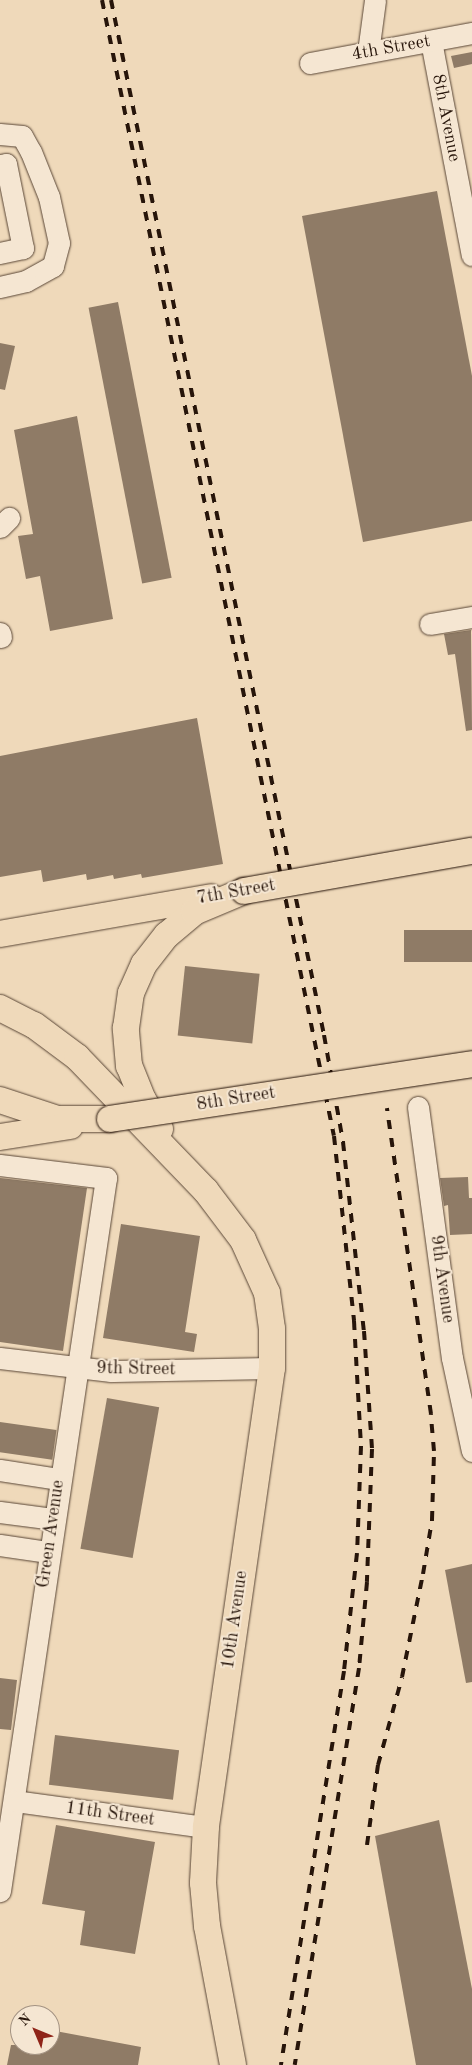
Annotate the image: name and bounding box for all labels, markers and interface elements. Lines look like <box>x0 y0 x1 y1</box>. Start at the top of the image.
street label: 4th Street <box>350 30 432 66</box>
street label: 8th Avenue <box>427 72 465 164</box>
street label: 7th Street <box>195 874 277 910</box>
street label: 8th Street <box>195 1082 277 1116</box>
street label: 9th Avenue <box>425 1234 459 1324</box>
street label: 9th Street <box>96 1358 176 1380</box>
street label: Green Avenue <box>33 1479 69 1589</box>
street label: 10th Avenue <box>217 1569 253 1671</box>
street label: 11th Street <box>64 1797 156 1831</box>
north arrow <box>10 2005 60 2055</box>
text: N <box>16 2011 34 2029</box>

